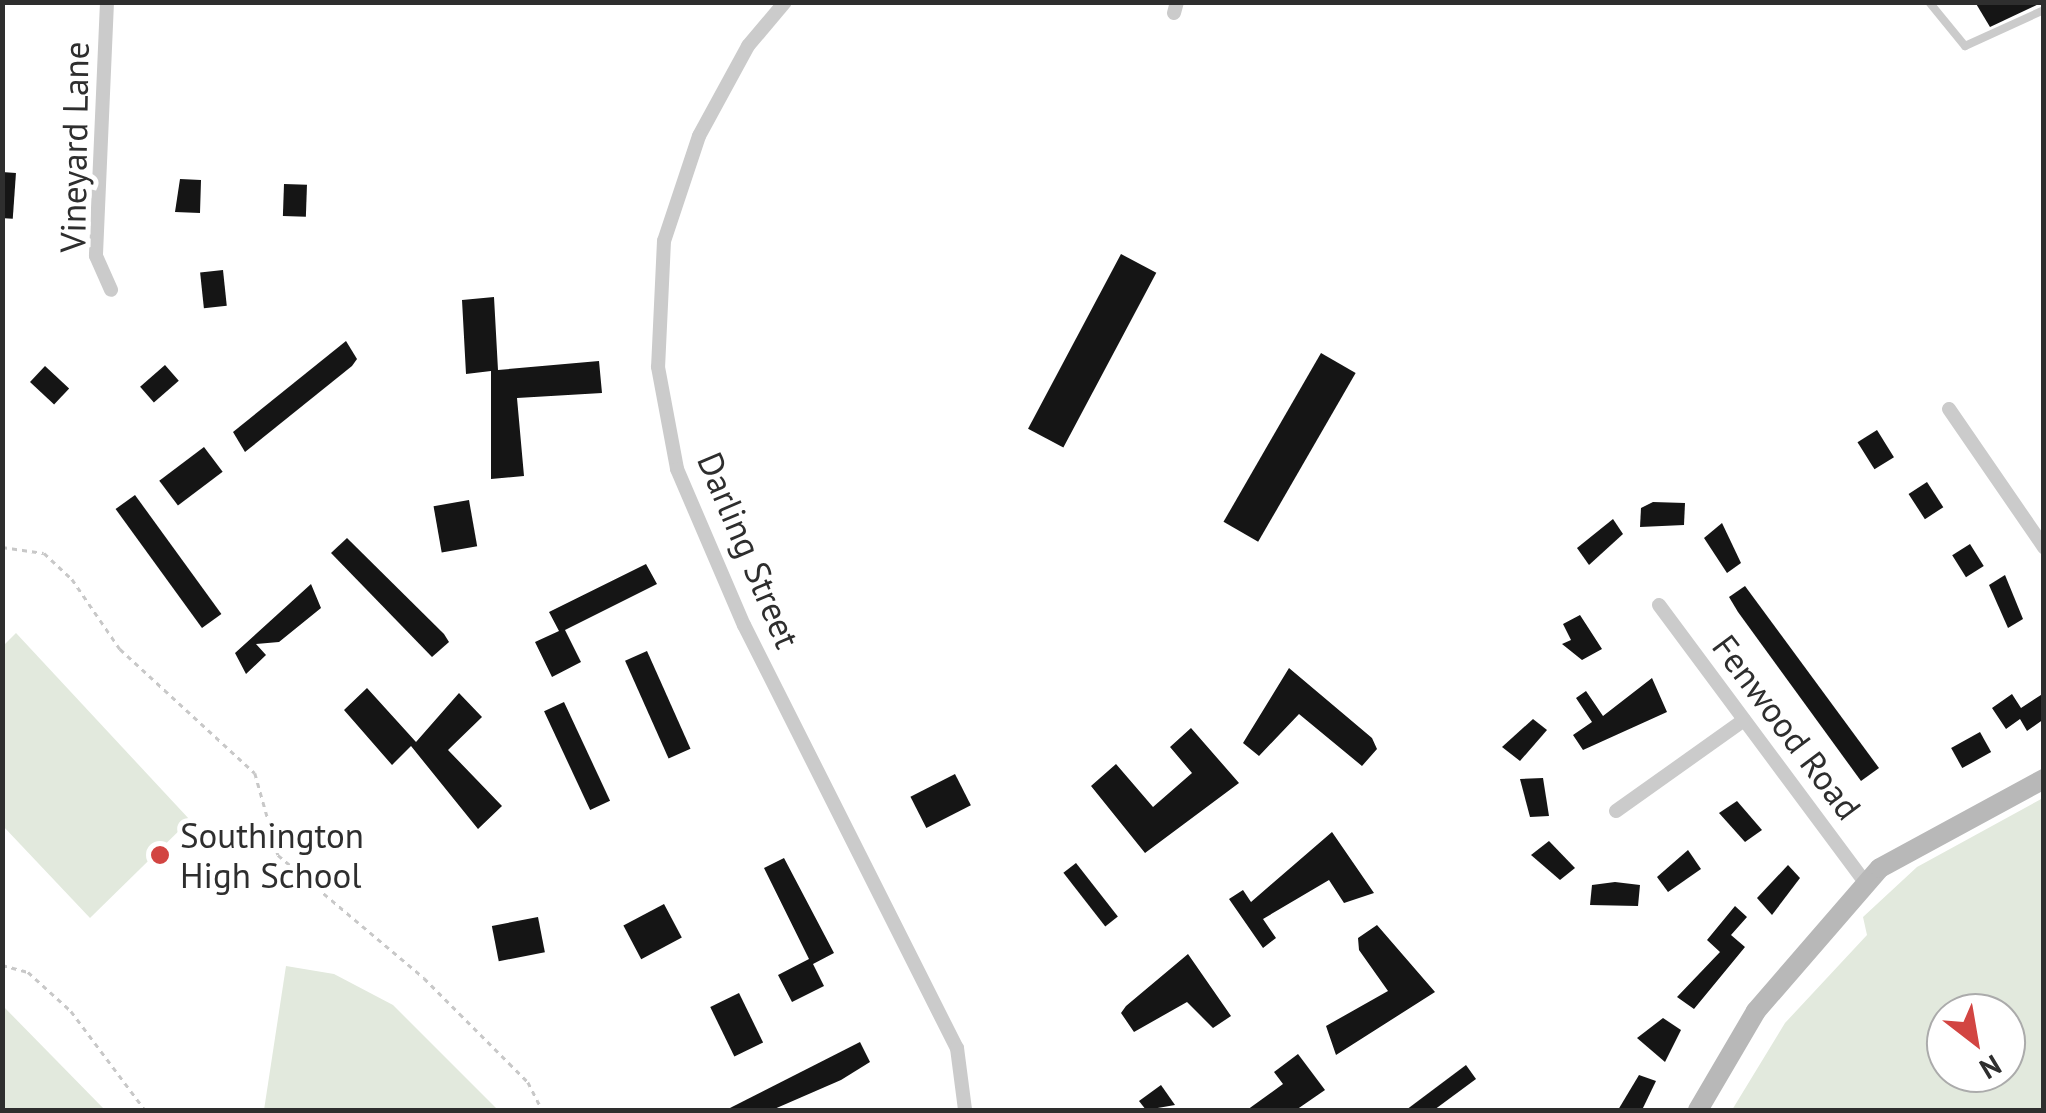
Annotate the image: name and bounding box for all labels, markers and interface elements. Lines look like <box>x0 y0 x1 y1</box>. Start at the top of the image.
street label: Vineyard Lane <box>51 41 97 253</box>
street label: Darling Street <box>689 446 809 654</box>
street label: Fenwood Road <box>1704 626 1870 828</box>
place label: Southington High School <box>180 814 364 896</box>
marker: Southington High School <box>149 844 171 866</box>
north arrow <box>1926 993 2026 1093</box>
text: N <box>1973 1047 2008 1088</box>

